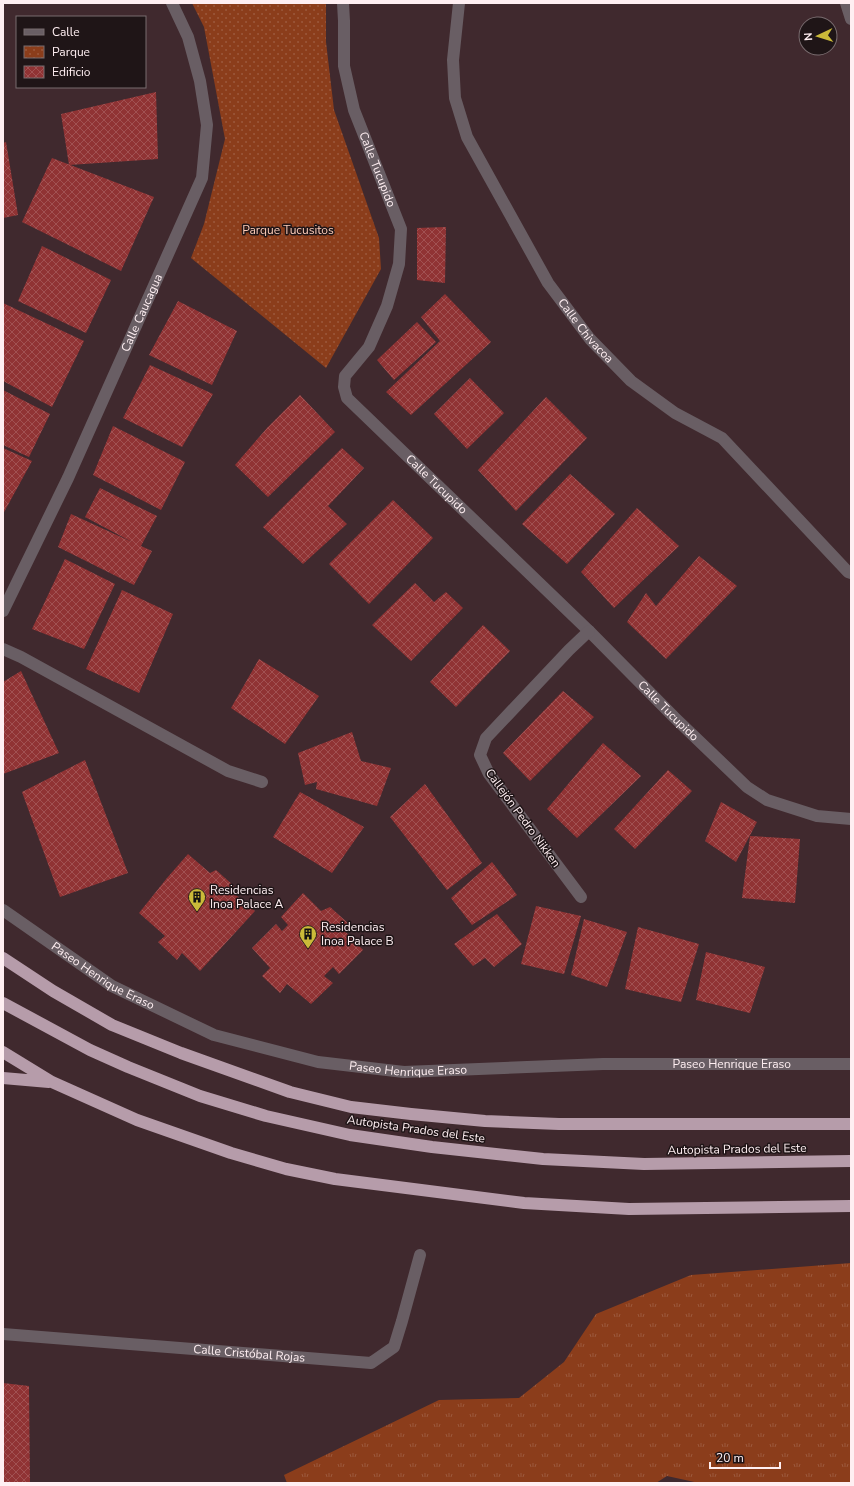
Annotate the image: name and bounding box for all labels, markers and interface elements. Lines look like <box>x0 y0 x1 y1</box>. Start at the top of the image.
legend <box>16 16 146 88</box>
north arrow <box>798 16 838 56</box>
text: Calle <box>52 24 80 40</box>
text: N <box>801 32 816 41</box>
text: Parque <box>52 44 90 60</box>
text: Edificio <box>52 64 91 80</box>
street label: Calle Tucupido <box>355 129 400 210</box>
park label: Parque Tucusitos <box>242 222 334 238</box>
street label: Calle Caucagua <box>117 271 166 354</box>
street label: Calle Chivacoa <box>554 295 617 366</box>
street label: Calle Tucupido <box>402 451 471 518</box>
street label: Calle Tucupido <box>634 677 702 745</box>
street label: Callejón Pedro Nikken <box>482 765 564 871</box>
place label: Residencias Inoa Palace A <box>210 882 283 912</box>
building icon: Residencias Inoa Palace A <box>187 887 207 912</box>
place label: Residencias Inoa Palace B <box>321 919 394 949</box>
building icon: Residencias Inoa Palace B <box>298 924 318 949</box>
street label: Paseo Henrique Eraso <box>48 938 158 1013</box>
street label: Paseo Henrique Eraso <box>673 1056 791 1072</box>
street label: Paseo Henrique Eraso <box>348 1058 468 1080</box>
street label: Autopista Prados del Este <box>346 1111 486 1147</box>
street label: Autopista Prados del Este <box>667 1140 807 1158</box>
street label: Calle Cristóbal Rojas <box>193 1341 306 1366</box>
scale bar <box>710 1444 780 1470</box>
text: 20 m <box>716 1450 744 1466</box>

